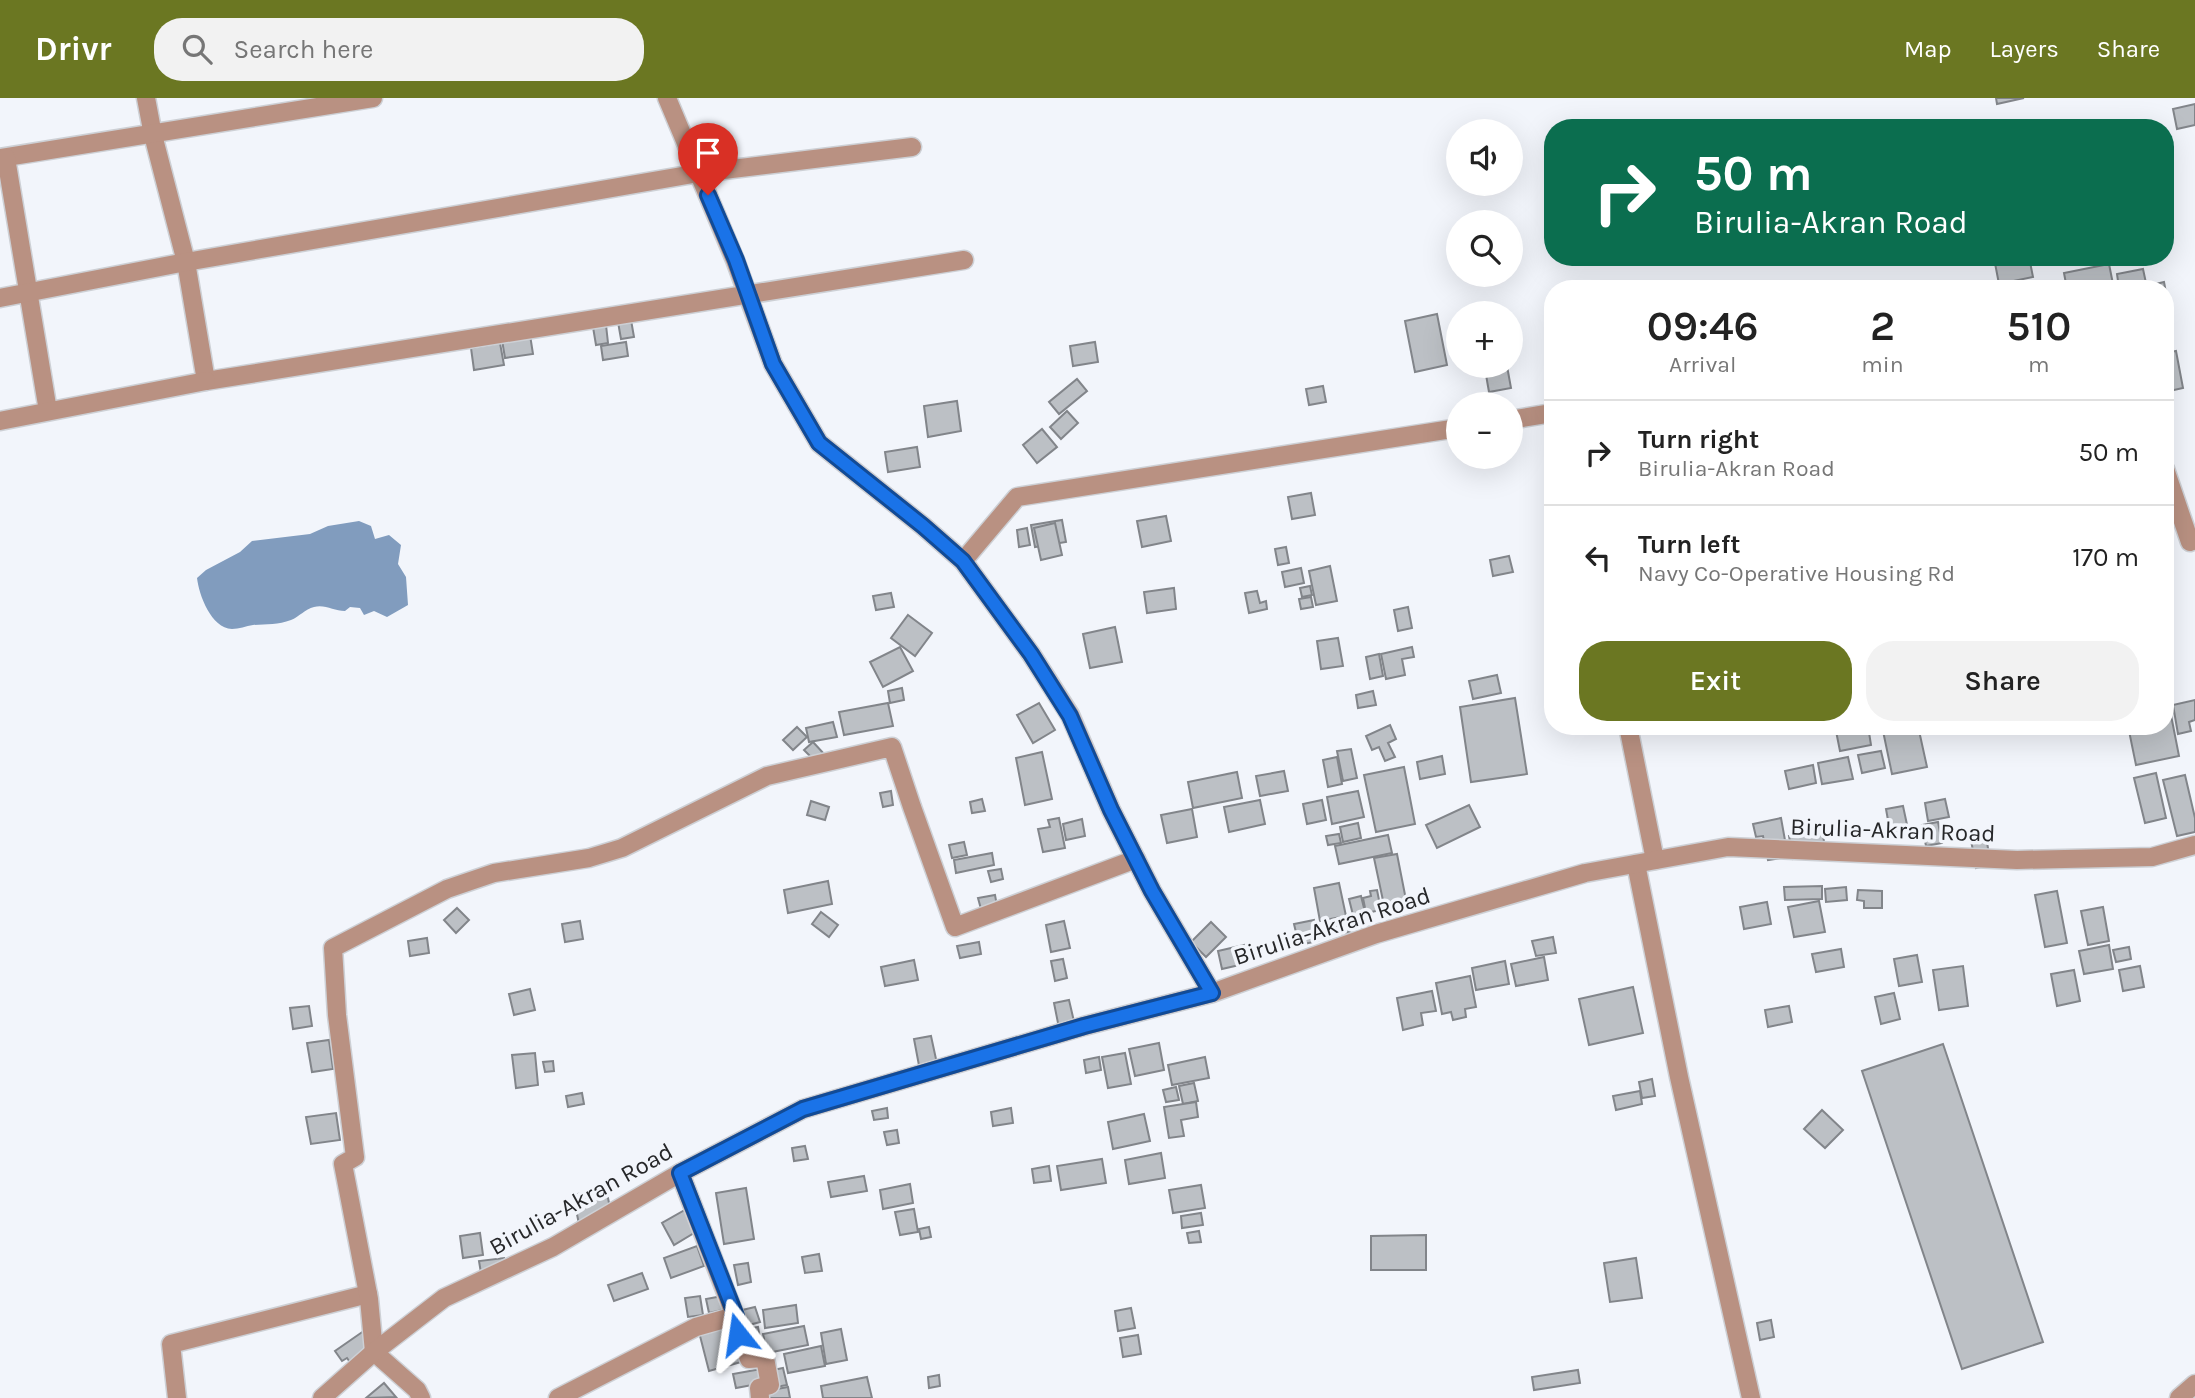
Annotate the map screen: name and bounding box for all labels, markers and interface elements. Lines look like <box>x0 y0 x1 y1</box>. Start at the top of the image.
search box <box>154 18 644 81</box>
text: Drivr <box>35 30 112 68</box>
icon: search <box>178 30 216 68</box>
text: Search here <box>234 34 373 65</box>
text: Map <box>1904 35 1952 63</box>
text: Layers <box>1990 35 2059 63</box>
text: Share <box>2097 35 2160 63</box>
map controls <box>1446 119 1523 469</box>
button: sound <box>1446 119 1523 196</box>
pin <box>678 123 738 195</box>
icon: arrive <box>689 134 727 172</box>
text: 50 m <box>1694 145 1812 202</box>
icon: right <box>1579 147 1670 238</box>
text: Birulia-Akran Road <box>1694 204 1968 241</box>
button: search <box>1446 210 1523 287</box>
button: + <box>1446 301 1523 378</box>
text: 09:46 <box>1647 301 1759 351</box>
text: 2 <box>1870 301 1895 351</box>
text: 510 <box>2006 301 2071 351</box>
text: Arrival <box>1669 351 1736 378</box>
text: min <box>1861 351 1904 378</box>
text: m <box>2028 351 2050 378</box>
button: − <box>1446 392 1523 469</box>
text: Turn right <box>1638 424 1759 455</box>
icon: right <box>1579 434 1617 472</box>
text: 50 m <box>2078 437 2139 468</box>
text: Birulia-Akran Road <box>1638 455 1835 482</box>
text: Turn left <box>1638 529 1740 560</box>
icon: left <box>1579 539 1617 577</box>
text: 170 m <box>2072 542 2139 573</box>
text: Navy Co-Operative Housing Rd <box>1638 560 1955 587</box>
button: Exit <box>1579 641 1852 721</box>
button: Share <box>1866 641 2139 721</box>
street label: Birulia-Akran Road <box>1790 812 1996 848</box>
street label: Birulia-Akran Road <box>1230 881 1434 971</box>
street label: Birulia-Akran Road <box>484 1137 678 1261</box>
position arrow <box>701 1297 775 1371</box>

